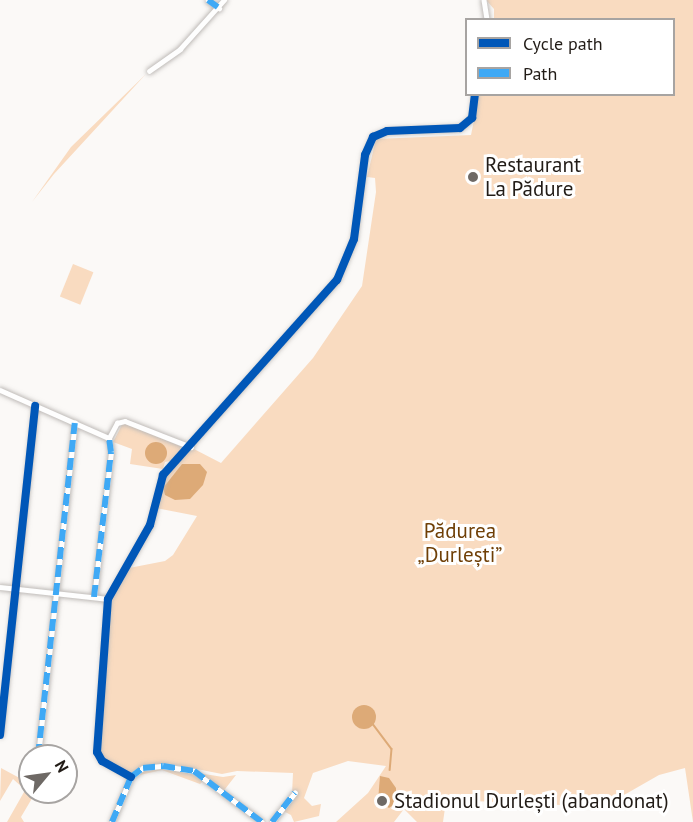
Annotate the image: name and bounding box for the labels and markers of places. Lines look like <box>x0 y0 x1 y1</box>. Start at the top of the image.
place label: Restaurant La Pădure <box>485 152 581 202</box>
marker: Restaurant La Pădure <box>466 170 480 184</box>
place label: Stadionul Durlești (abandonat) <box>394 788 669 814</box>
marker: Stadionul Durlești (abandonat) <box>375 794 389 808</box>

